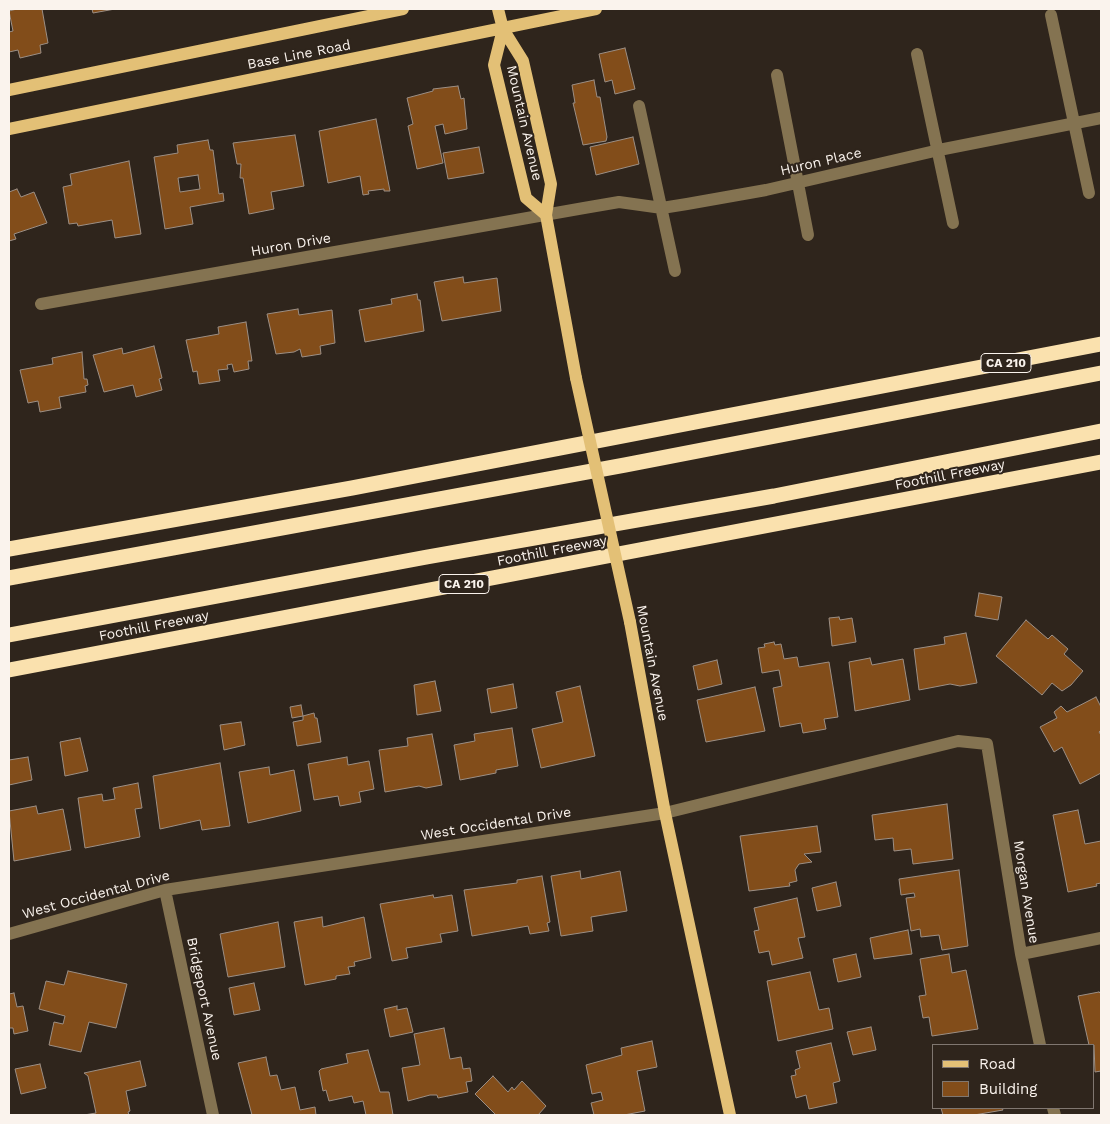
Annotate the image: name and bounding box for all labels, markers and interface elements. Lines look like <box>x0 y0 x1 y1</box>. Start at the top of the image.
street label: Base Line Road <box>246 37 352 73</box>
street label: Mountain Avenue <box>503 64 545 182</box>
street label: Huron Place <box>779 145 863 179</box>
street label: Huron Drive <box>250 230 332 260</box>
road number: CA 210 <box>981 353 1031 372</box>
street label: Foothill Freeway <box>894 456 1006 494</box>
street label: Foothill Freeway <box>496 532 608 570</box>
road number: CA 210 <box>439 574 489 594</box>
street label: Mountain Avenue <box>633 604 671 722</box>
street label: Foothill Freeway <box>98 607 210 645</box>
street label: West Occidental Drive <box>420 804 572 844</box>
street label: Morgan Avenue <box>1010 839 1042 945</box>
street label: West Occidental Drive <box>20 867 172 923</box>
street label: Bridgeport Avenue <box>183 936 225 1062</box>
legend <box>932 1044 1095 1109</box>
text: Road <box>979 1055 1016 1073</box>
text: Building <box>979 1080 1037 1098</box>

